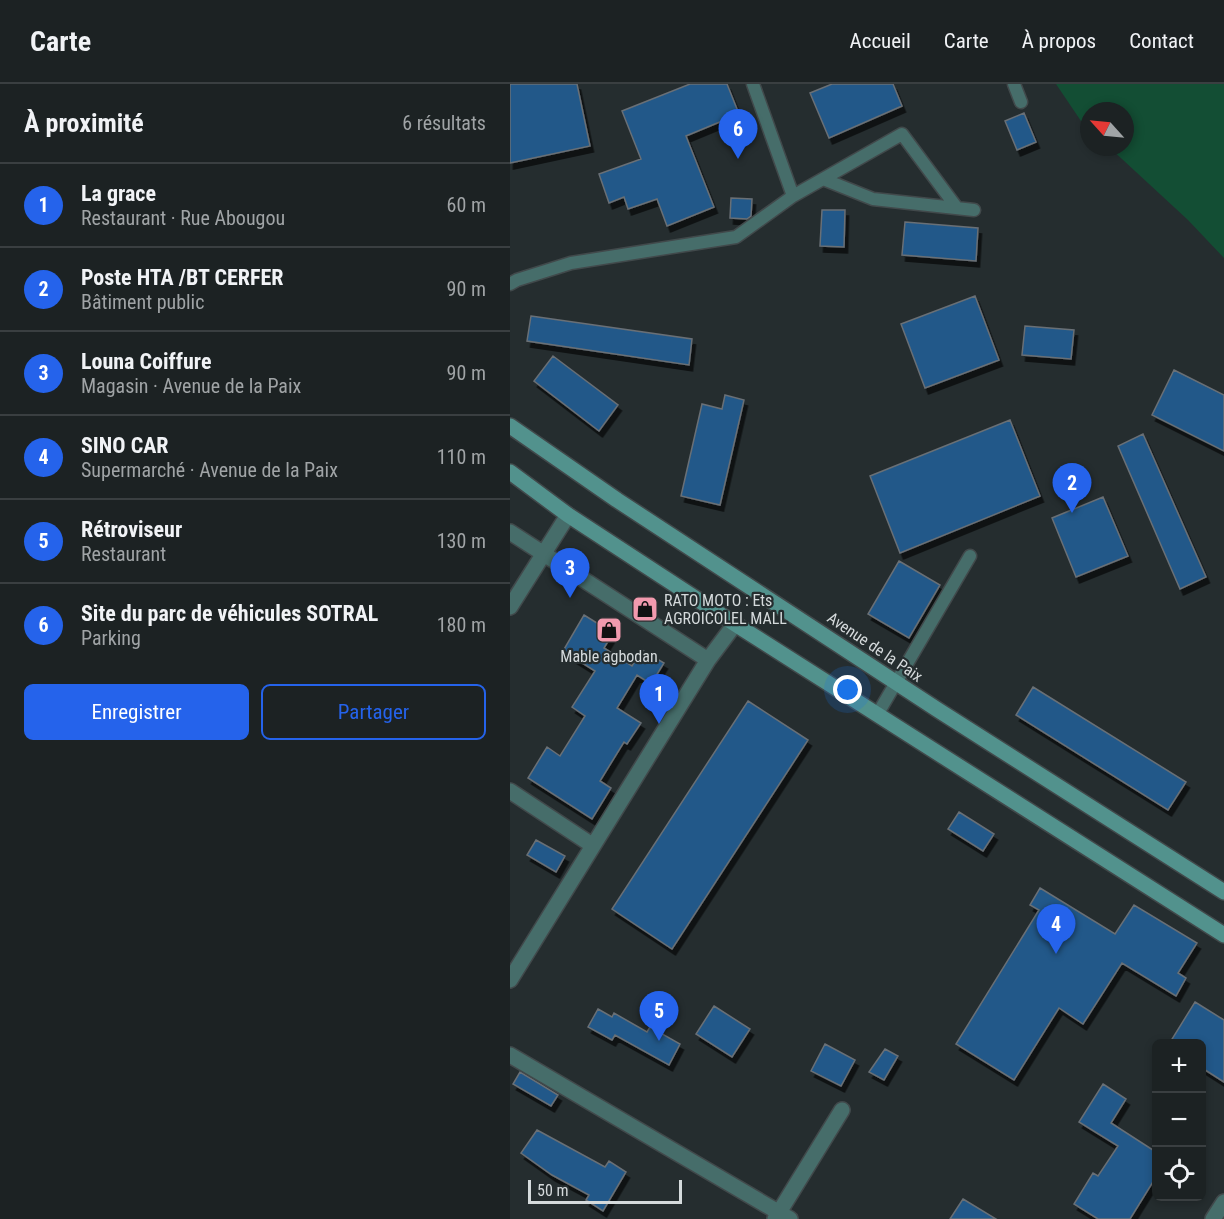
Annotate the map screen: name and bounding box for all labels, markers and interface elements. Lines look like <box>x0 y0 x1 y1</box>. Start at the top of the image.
text: Carte <box>30 25 91 58</box>
text: Accueil <box>850 29 911 53</box>
text: Carte <box>944 29 989 53</box>
text: À propos <box>1022 29 1096 53</box>
text: Contact <box>1129 29 1194 53</box>
north arrow <box>1080 102 1134 156</box>
text: À proximité <box>24 108 144 138</box>
pin: 6 <box>718 110 758 159</box>
text: 6 résultats <box>402 111 486 135</box>
text: La grace <box>81 181 156 206</box>
text: 1 <box>38 193 49 217</box>
text: 60 m <box>447 193 486 217</box>
text: Restaurant · Rue Abougou <box>81 206 285 230</box>
text: Poste HTA /BT CERFER <box>81 265 283 290</box>
text: 2 <box>38 277 49 301</box>
text: 90 m <box>447 277 486 301</box>
text: Bâtiment public <box>81 290 204 314</box>
text: Louna Coiffure <box>81 349 211 374</box>
text: 3 <box>38 361 49 385</box>
text: 90 m <box>447 361 486 385</box>
text: Magasin · Avenue de la Paix <box>81 374 301 398</box>
text: SINO CAR <box>81 433 168 458</box>
text: 4 <box>38 445 49 469</box>
text: 110 m <box>437 445 486 469</box>
text: Supermarché · Avenue de la Paix <box>81 458 338 482</box>
pin: 2 <box>1052 464 1092 513</box>
text: Rétroviseur <box>81 517 182 542</box>
text: 5 <box>38 529 49 553</box>
text: 130 m <box>437 529 486 553</box>
text: Restaurant <box>81 542 166 566</box>
pin: 3 <box>550 548 590 598</box>
place label: RATO MOTO : Ets AGROICOLEL MALL <box>664 591 787 628</box>
shop icon: RATO MOTO : Ets AGROICOLEL MALL <box>630 594 660 624</box>
text: Site du parc de véhicules SOTRAL <box>81 601 378 626</box>
street label: Avenue de la Paix <box>824 608 926 686</box>
text: 6 <box>38 613 49 637</box>
text: 180 m <box>437 613 486 637</box>
shop icon: Mable agbodan <box>594 615 624 645</box>
text: Parking <box>81 626 141 650</box>
place label: Mable agbodan <box>560 647 658 666</box>
pin: 1 <box>640 674 678 724</box>
your location <box>833 675 862 704</box>
button: Enregistrer <box>24 684 249 740</box>
button: Partager <box>261 684 486 740</box>
pin: 4 <box>1036 904 1076 954</box>
pin: 5 <box>640 992 678 1041</box>
map controls <box>1152 1039 1206 1201</box>
button: + <box>1152 1039 1206 1093</box>
button: − <box>1152 1093 1206 1147</box>
button: locate <box>1152 1147 1206 1201</box>
scale bar <box>528 1177 682 1204</box>
text: 50 m <box>537 1181 569 1200</box>

